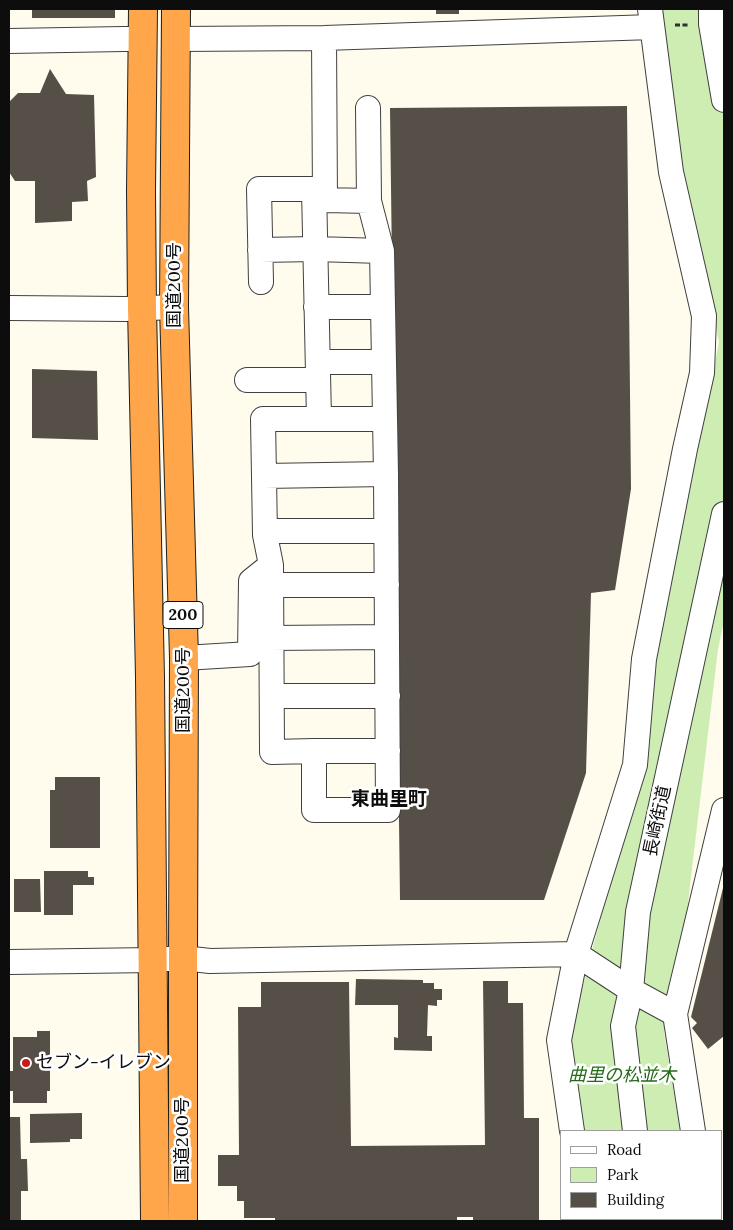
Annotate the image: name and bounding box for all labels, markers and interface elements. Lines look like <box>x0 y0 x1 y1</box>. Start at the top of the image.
street label: 国道200号 <box>164 242 186 328</box>
road number: 200 <box>163 602 203 628</box>
street label: 国道200号 <box>173 647 195 733</box>
street label: 長崎街道 <box>640 784 676 858</box>
district label: 東曲里町 <box>351 789 427 811</box>
place label: セブン-イレブン <box>36 1052 171 1074</box>
marker: セブン-イレブン <box>20 1057 32 1069</box>
park label: 曲里の松並木 <box>568 1065 676 1087</box>
street label: 国道200号 <box>172 1097 194 1183</box>
legend <box>560 1130 723 1220</box>
text: Road <box>607 1140 642 1159</box>
text: Park <box>607 1165 638 1184</box>
text: Building <box>607 1190 664 1209</box>

